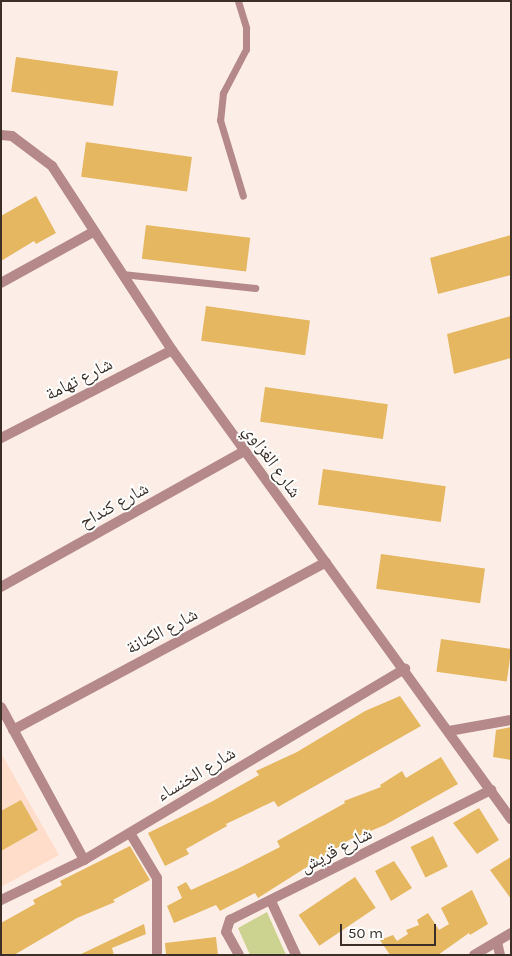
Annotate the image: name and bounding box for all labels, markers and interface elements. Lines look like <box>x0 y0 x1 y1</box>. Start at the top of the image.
street label: شارع تهامة <box>42 353 116 405</box>
street label: شارع الغزاوي <box>238 420 306 502</box>
street label: شارع كنداح <box>76 477 152 533</box>
street label: شارع الكنانة <box>123 603 201 659</box>
street label: شارع الخنساء <box>153 742 239 806</box>
street label: شارع قريش <box>296 823 376 877</box>
scale bar <box>342 914 438 946</box>
text: 50 m <box>348 924 383 942</box>

